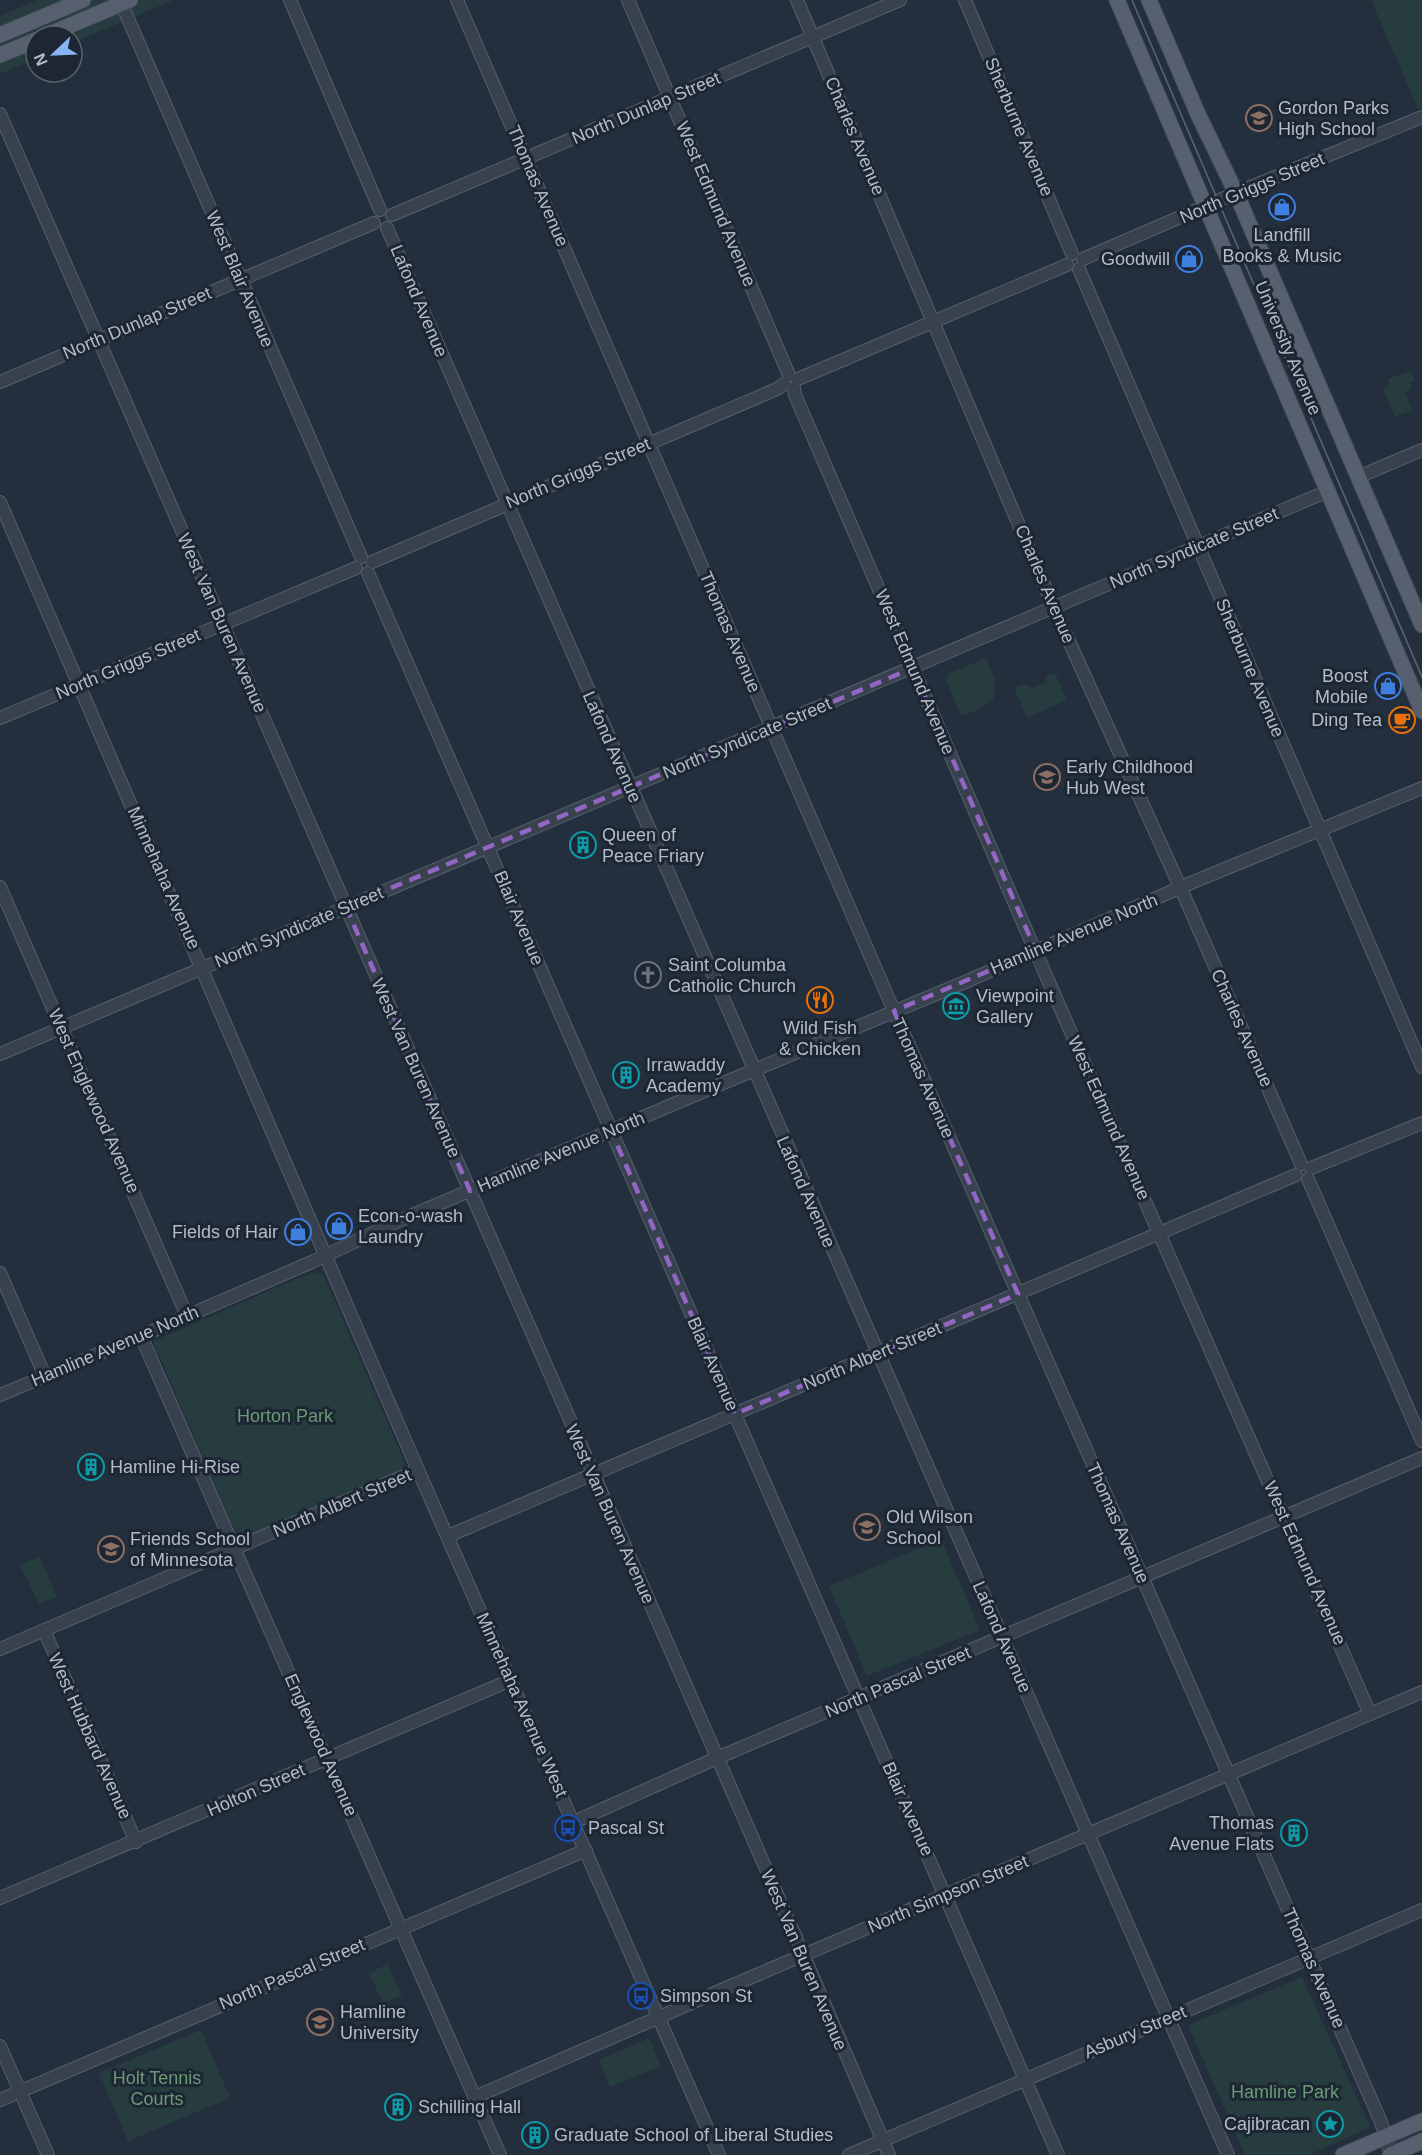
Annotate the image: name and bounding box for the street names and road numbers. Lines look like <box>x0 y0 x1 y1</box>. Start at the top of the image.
street label: Sherburne Avenue <box>981 55 1057 199</box>
street label: North Dunlap Street <box>569 68 723 148</box>
street label: Charles Avenue <box>821 74 889 198</box>
street label: West Edmund Avenue <box>672 118 760 290</box>
street label: Thomas Avenue <box>503 122 573 250</box>
street label: North Griggs Street <box>1177 149 1327 227</box>
street label: West Blair Avenue <box>202 208 278 350</box>
street label: Lafond Avenue <box>386 242 452 360</box>
street label: University Avenue <box>1251 278 1325 418</box>
street label: North Dunlap Street <box>60 283 214 363</box>
street label: North Griggs Street <box>503 434 653 512</box>
street label: North Syndicate Street <box>1107 503 1281 593</box>
street label: Charles Avenue <box>1011 522 1079 646</box>
street label: West Van Buren Avenue <box>173 530 271 716</box>
street label: Thomas Avenue <box>695 568 765 696</box>
street label: West Edmund Avenue <box>871 586 959 758</box>
street label: Sherburne Avenue <box>1212 596 1288 740</box>
street label: North Griggs Street <box>53 625 203 703</box>
street label: Lafond Avenue <box>579 688 645 806</box>
street label: North Syndicate Street <box>660 693 834 783</box>
street label: Minnehaha Avenue <box>124 804 204 952</box>
street label: Blair Avenue <box>490 868 548 968</box>
street label: North Syndicate Street <box>212 882 386 972</box>
street label: Hamline Avenue North <box>987 890 1161 978</box>
street label: Charles Avenue <box>1207 966 1277 1090</box>
street label: West Van Buren Avenue <box>367 975 465 1161</box>
street label: West Englewood Avenue <box>44 1006 144 1196</box>
street label: Thomas Avenue <box>887 1015 959 1141</box>
street label: West Edmund Avenue <box>1064 1033 1154 1203</box>
street label: Hamline Avenue North <box>474 1108 648 1196</box>
street label: Lafond Avenue <box>773 1133 839 1251</box>
street label: Hamline Avenue North <box>28 1302 202 1390</box>
street label: Blair Avenue <box>683 1314 743 1414</box>
street label: North Albert Street <box>800 1318 944 1394</box>
street label: West Van Buren Avenue <box>561 1421 659 1607</box>
street label: Thomas Avenue <box>1082 1460 1154 1586</box>
street label: North Albert Street <box>270 1465 414 1541</box>
street label: West Edmund Avenue <box>1260 1478 1350 1648</box>
street label: Lafond Avenue <box>969 1578 1035 1696</box>
street label: Minnehaha Avenue West <box>472 1610 572 1800</box>
street label: North Pascal Street <box>822 1642 974 1722</box>
street label: West Hubbard Avenue <box>44 1650 136 1822</box>
street label: Englewood Avenue <box>281 1671 361 1819</box>
street label: Holton Street <box>204 1759 308 1821</box>
street label: Blair Avenue <box>878 1759 938 1859</box>
street label: North Simpson Street <box>865 1851 1031 1937</box>
street label: West Van Buren Avenue <box>757 1867 851 2053</box>
street label: Thomas Avenue <box>1278 1905 1350 2031</box>
street label: North Pascal Street <box>216 1934 368 2014</box>
street label: Asbury Street <box>1081 2001 1189 2063</box>

